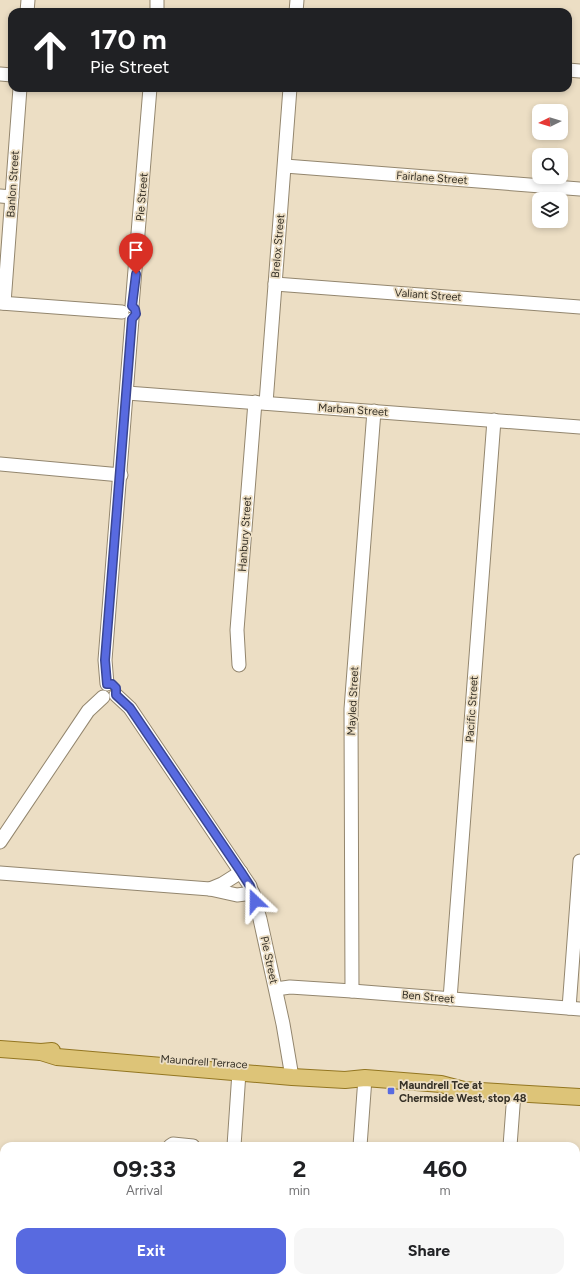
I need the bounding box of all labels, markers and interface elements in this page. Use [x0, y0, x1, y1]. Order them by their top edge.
text: 170 m [90, 22, 167, 56]
icon: ahead [24, 24, 76, 76]
text: Pie Street [90, 56, 169, 78]
north arrow [532, 104, 568, 140]
map controls [532, 104, 568, 228]
button: search [532, 148, 568, 184]
street label: Banlon Street [4, 150, 22, 218]
street label: Fairlane Street [396, 169, 468, 187]
street label: Pie Street [133, 172, 151, 222]
button: layers [532, 192, 568, 228]
street label: Brelox Street [269, 214, 287, 278]
pin [119, 233, 153, 274]
icon: arrive [125, 239, 147, 261]
street label: Valiant Street [394, 286, 462, 304]
street label: Marban Street [317, 401, 389, 419]
street label: Hanbury Street [236, 496, 254, 572]
street label: Mayled Street [345, 666, 361, 736]
street label: Pacific Street [463, 675, 481, 743]
position arrow [234, 880, 276, 922]
street label: Pie Street [258, 935, 280, 985]
street label: Ben Street [401, 988, 455, 1006]
street label: Maundrell Terrace [160, 1052, 248, 1072]
place label: Maundrell Tce at Chermside West, stop 48 [399, 1079, 527, 1105]
marker: Maundrell Tce at Chermside West, stop 48 [386, 1086, 396, 1096]
text: 09:33 [113, 1154, 176, 1183]
text: 2 [292, 1154, 306, 1183]
text: 460 [423, 1154, 467, 1183]
text: Arrival [126, 1183, 163, 1198]
text: min [289, 1183, 310, 1198]
text: m [439, 1183, 451, 1198]
button: Exit [16, 1228, 286, 1274]
button: Share [294, 1228, 564, 1274]

